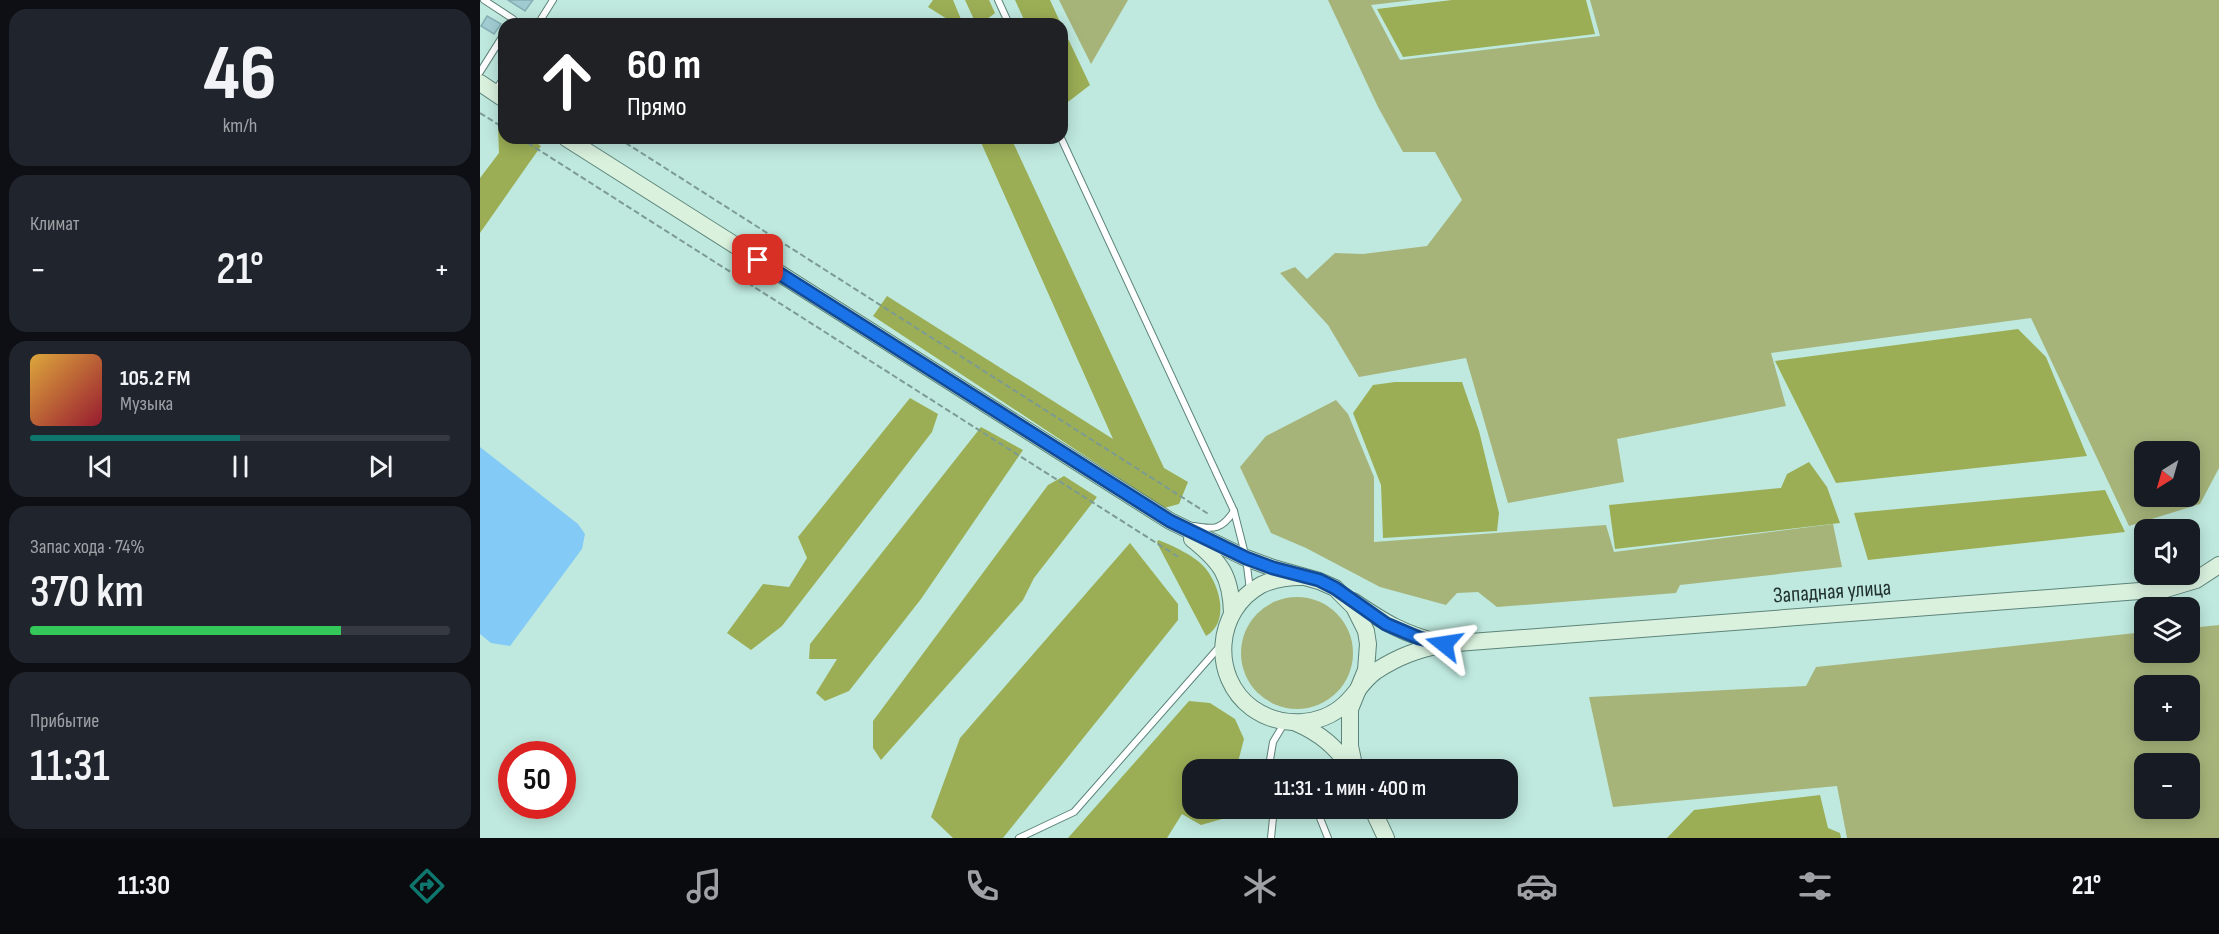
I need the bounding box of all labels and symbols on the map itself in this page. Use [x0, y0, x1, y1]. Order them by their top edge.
pin [732, 234, 783, 285]
north arrow [2134, 441, 2200, 507]
street label: Западная улица [1772, 574, 1892, 610]
position arrow [1412, 612, 1476, 676]
speed limit sign: 50 [498, 741, 576, 819]

